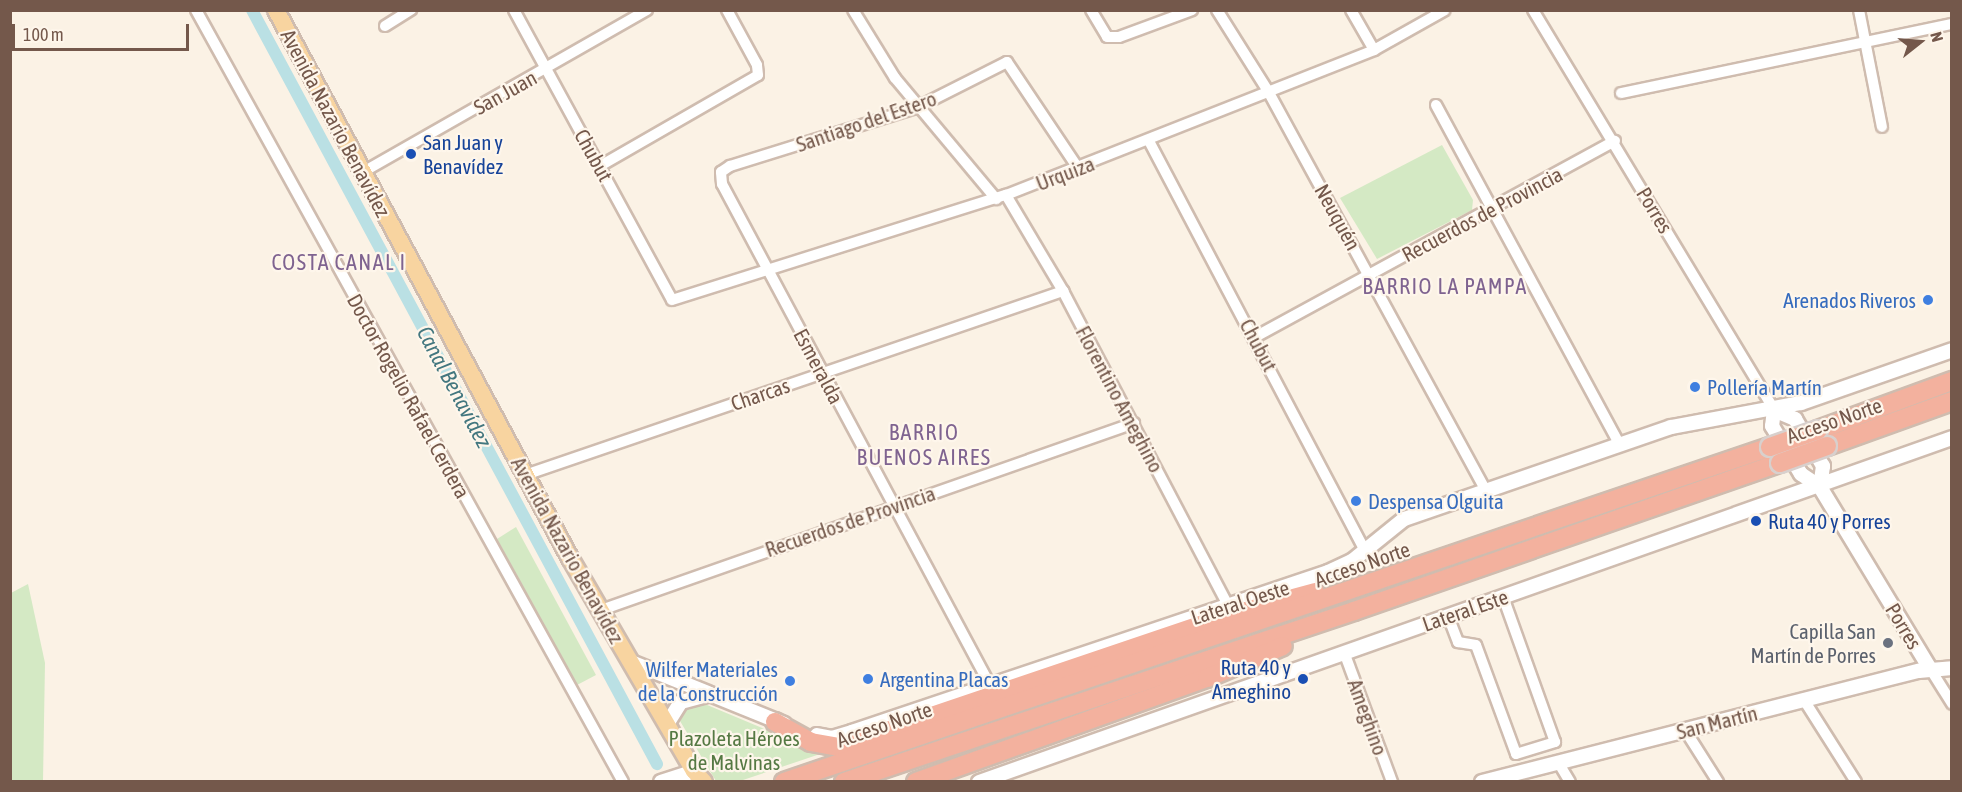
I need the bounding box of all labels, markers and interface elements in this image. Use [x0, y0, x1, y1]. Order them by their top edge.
scale bar [15, 12, 192, 50]
north arrow [1890, 12, 1950, 72]
text: 100 m [23, 24, 64, 45]
street label: Avenida Nazario Benavídez [276, 25, 396, 221]
text: N [1927, 30, 1947, 44]
street label: San Juan [469, 64, 541, 120]
street label: Santiago del Estero [793, 85, 939, 157]
street label: Chubut [569, 124, 619, 186]
place label: San Juan y Benavídez [423, 129, 503, 179]
marker: San Juan y Benavídez [404, 147, 418, 161]
street label: Urquiza [1032, 150, 1098, 196]
street label: Recuerdos de Provincia [1397, 161, 1567, 267]
street label: Neuquén [1310, 179, 1366, 255]
street label: Porres [1632, 182, 1678, 238]
district label: COSTA CANAL I [271, 250, 407, 276]
district label: BARRIO LA PAMPA [1362, 274, 1528, 300]
place label: Arenados Riveros [1783, 287, 1916, 313]
street label: Doctor Rogelio Rafael Cerdera [342, 289, 476, 503]
marker: Arenados Riveros [1921, 293, 1935, 307]
street label: Chubut [1235, 314, 1283, 376]
street label: Florentino Ameghino [1071, 321, 1169, 477]
water label: Canal Benavídez [411, 322, 497, 452]
street label: Esmeralda [789, 324, 849, 408]
street label: Charcas [727, 372, 793, 416]
place label: Pollería Martín [1707, 374, 1822, 400]
marker: Pollería Martín [1688, 380, 1702, 394]
street label: Acceso Norte [1783, 392, 1885, 448]
district label: BARRIO BUENOS AIRES [857, 419, 991, 470]
street label: Avenida Nazario Benavídez [506, 452, 630, 648]
street label: Recuerdos de Provincia [762, 480, 938, 562]
place label: Despensa Olguita [1368, 488, 1504, 514]
marker: Despensa Olguita [1349, 494, 1363, 508]
place label: Ruta 40 y Porres [1768, 508, 1891, 534]
marker: Ruta 40 y Porres [1749, 514, 1763, 528]
street label: Acceso Norte [1311, 536, 1413, 592]
street label: Lateral Oeste [1188, 574, 1292, 630]
street label: Lateral Este [1419, 584, 1511, 636]
street label: Porres [1881, 598, 1927, 654]
place label: Capilla San Martín de Porres [1751, 618, 1876, 668]
marker: Capilla San Martín de Porres [1881, 636, 1895, 650]
place label: Ruta 40 y Ameghino [1212, 654, 1291, 704]
place label: Wilfer Materiales de la Construcción [638, 656, 778, 706]
place label: Argentina Placas [880, 666, 1008, 692]
marker: Argentina Placas [861, 672, 875, 686]
marker: Ruta 40 y Ameghino [1296, 672, 1310, 686]
marker: Wilfer Materiales de la Construcción [783, 674, 797, 688]
street label: Ameghino [1343, 676, 1393, 758]
street label: Acceso Norte [833, 696, 935, 752]
street label: San Martín [1674, 700, 1760, 744]
park label: Plazoleta Héroes de Malvinas [668, 725, 800, 775]

